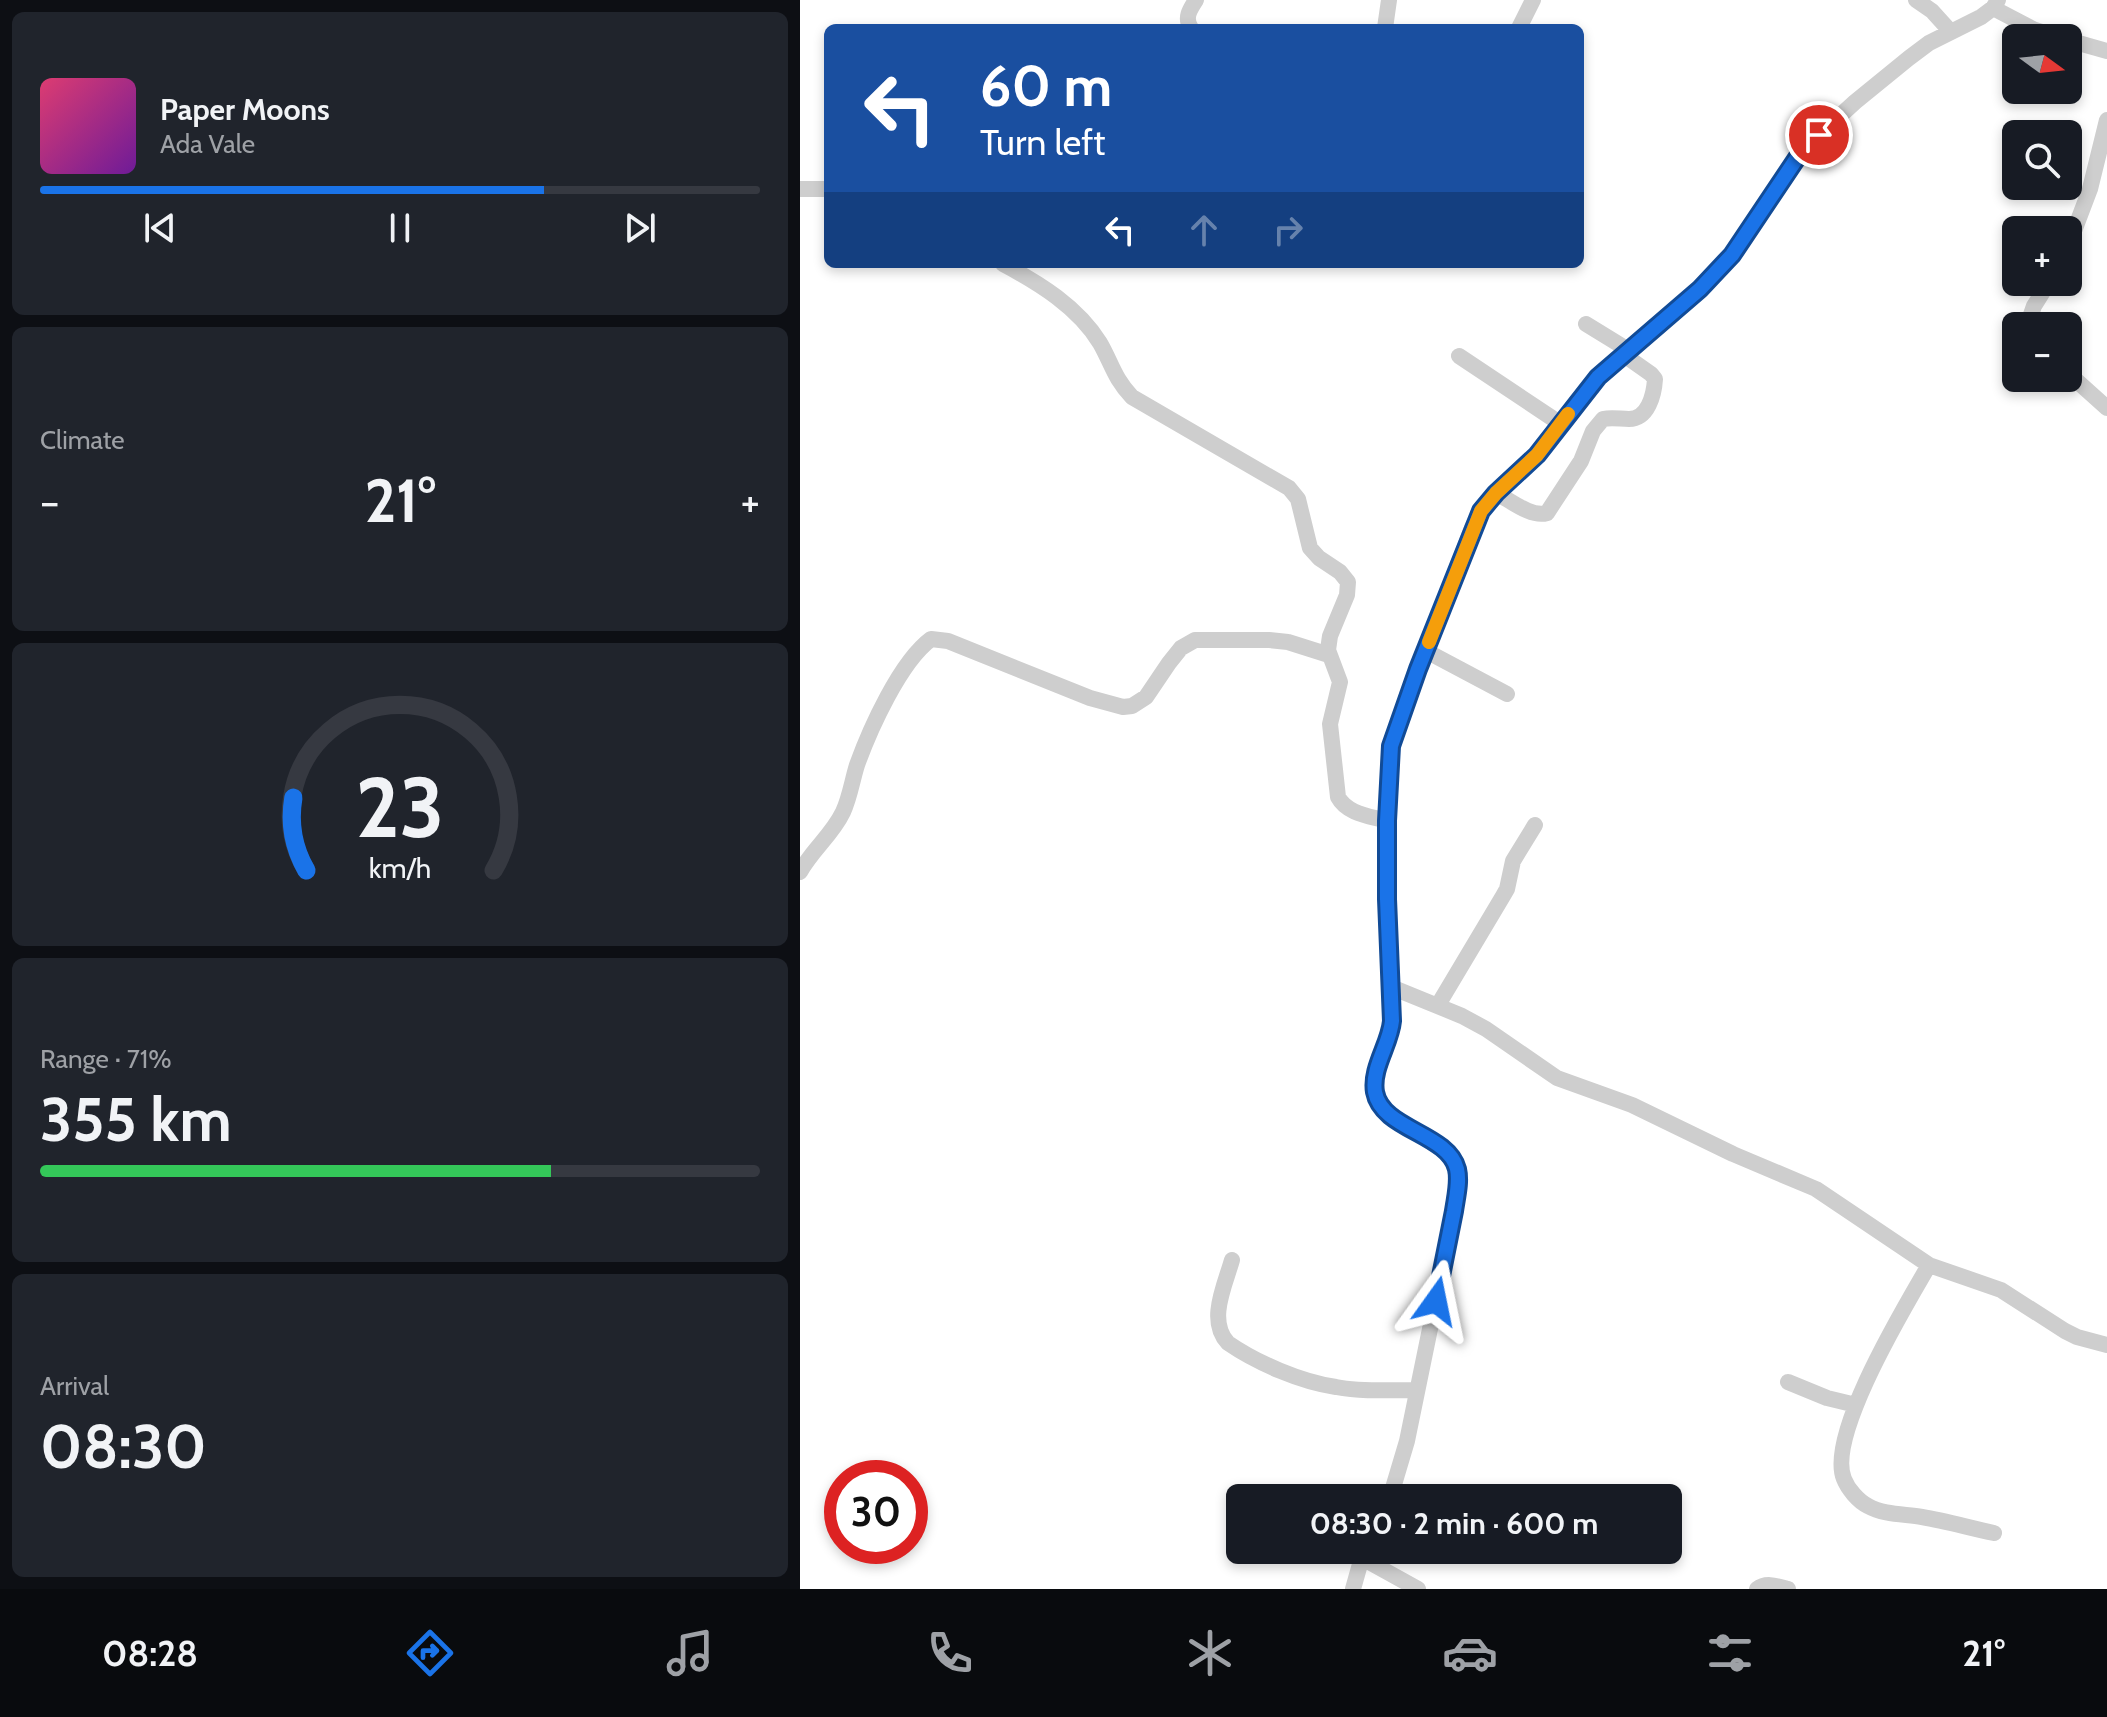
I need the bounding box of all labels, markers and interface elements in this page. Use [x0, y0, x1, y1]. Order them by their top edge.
north arrow [2002, 24, 2082, 104]
map controls [2002, 24, 2082, 392]
text: 60 m [980, 52, 1112, 120]
icon: left [848, 56, 952, 160]
text: Paper Moons [160, 91, 330, 128]
pin [1785, 101, 1853, 169]
icon: arrive [1797, 113, 1841, 157]
text: Turn left [980, 120, 1105, 164]
button: search [2002, 120, 2082, 200]
text: Ada Vale [160, 128, 255, 160]
icon: previous [138, 206, 182, 250]
icon: pause [378, 206, 422, 250]
icon: next [618, 206, 662, 250]
icon: left [1098, 208, 1142, 252]
icon: ahead [1182, 208, 1226, 252]
icon: right [1266, 208, 1310, 252]
button: + [2002, 216, 2082, 296]
button: − [2002, 312, 2082, 392]
text: Climate [40, 424, 125, 456]
text: 21° [364, 464, 436, 537]
text: − [40, 475, 59, 528]
text: + [741, 475, 760, 528]
text: 23 [356, 756, 444, 857]
text: km/h [369, 850, 431, 885]
text: Range · 71% [40, 1043, 172, 1075]
text: 355 km [40, 1083, 232, 1156]
position arrow [1394, 1259, 1478, 1343]
text: Arrival [40, 1370, 109, 1402]
text: 08:30 [40, 1410, 207, 1483]
speed limit sign: 30 [824, 1460, 928, 1564]
text: 08:30 · 2 min · 600 m [1310, 1505, 1598, 1542]
icon: directions [402, 1625, 458, 1681]
icon: music [662, 1625, 718, 1681]
icon: phone [922, 1625, 978, 1681]
icon: climate [1182, 1625, 1238, 1681]
icon: car [1442, 1625, 1498, 1681]
icon: filters [1702, 1625, 1758, 1681]
text: 08:28 [102, 1631, 198, 1675]
text: 21° [1962, 1631, 2005, 1675]

